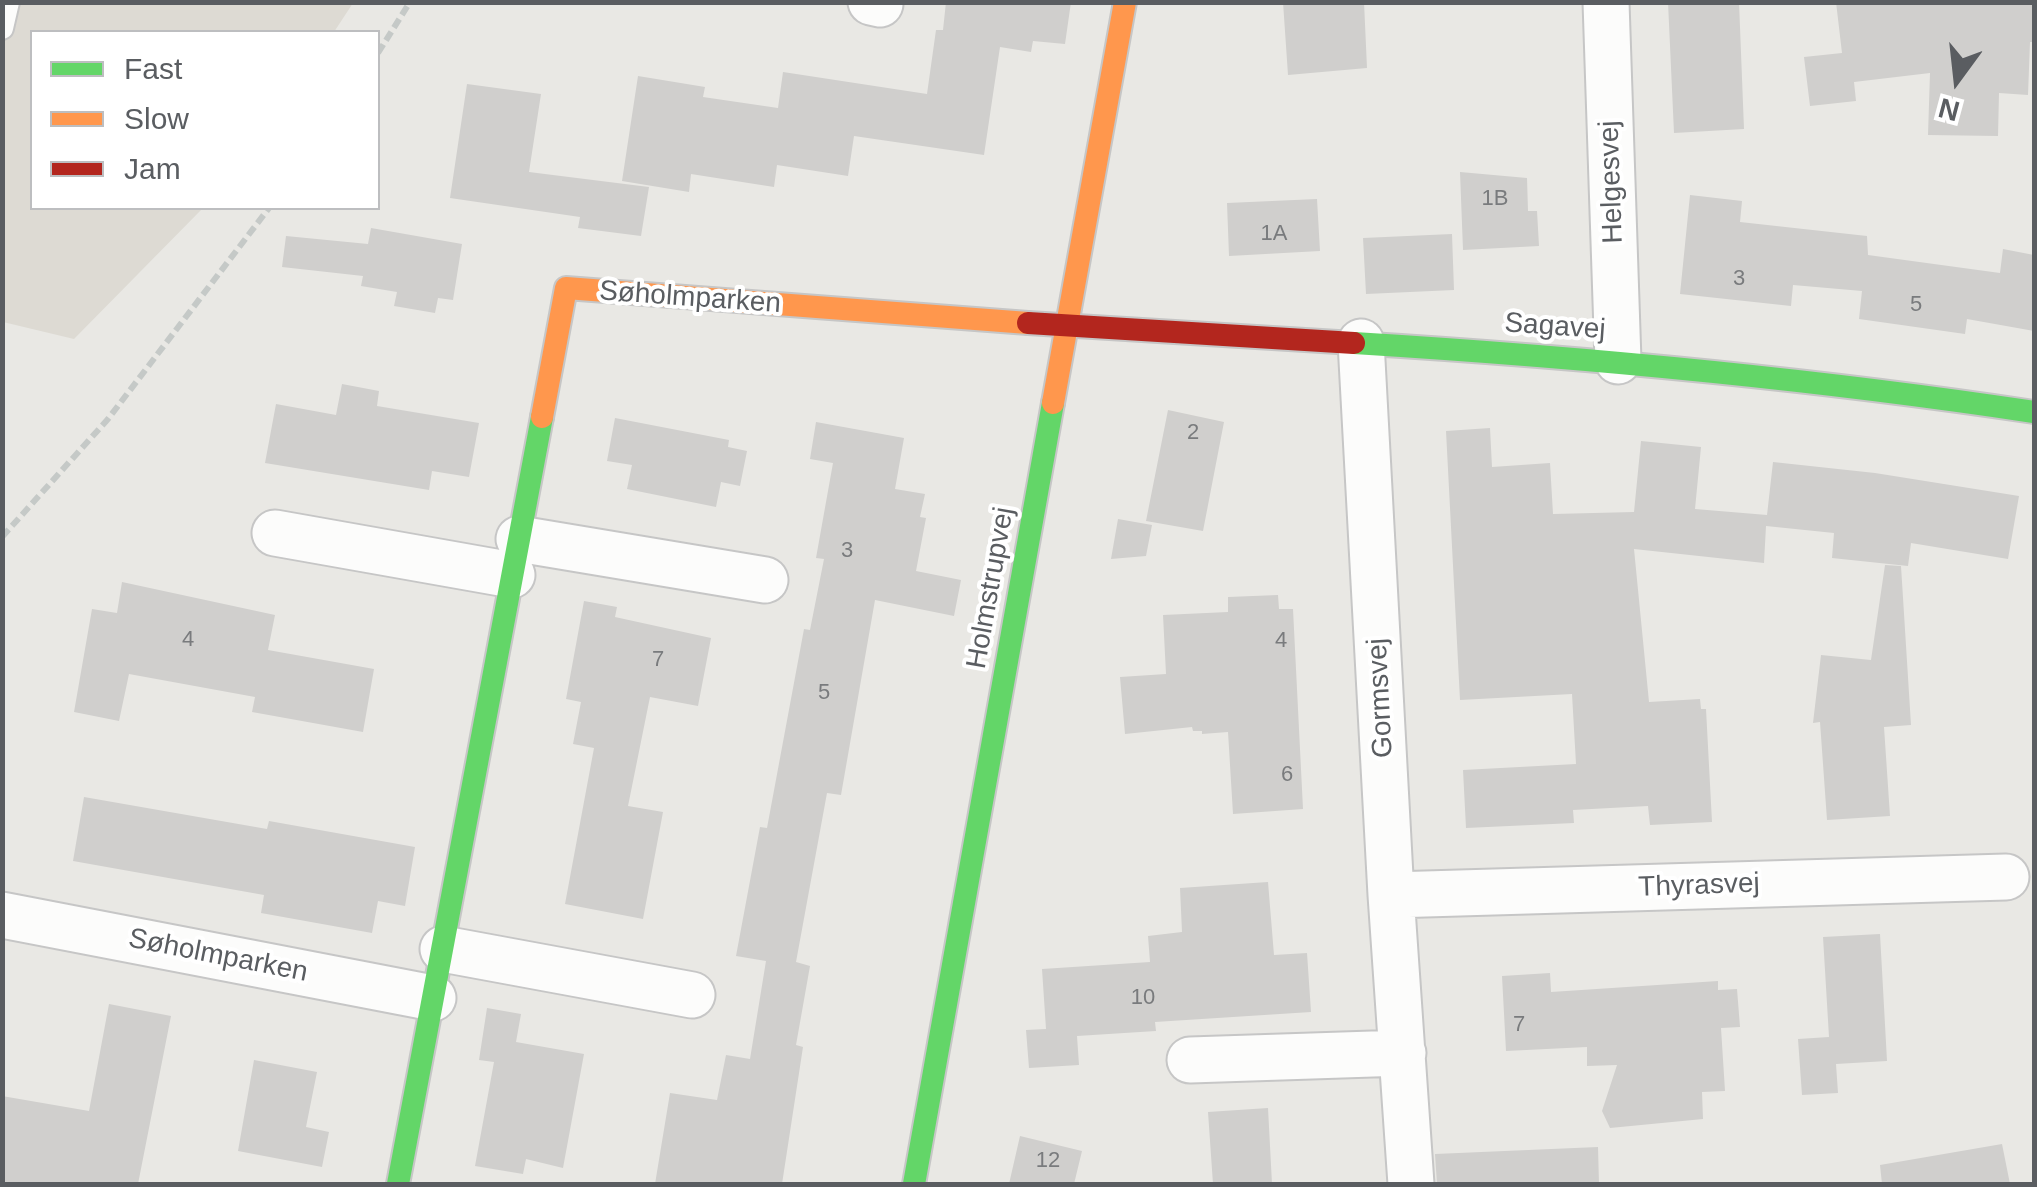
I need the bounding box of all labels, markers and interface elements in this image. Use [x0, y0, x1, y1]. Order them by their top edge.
legend [30, 30, 380, 210]
north arrow [1907, 30, 2007, 130]
text: Fast [124, 52, 182, 85]
text: N [1935, 92, 1963, 127]
text: Slow [124, 102, 189, 135]
street label: Helgesvej [1593, 120, 1631, 244]
text: Jam [124, 152, 181, 185]
house number: 1B [1482, 186, 1508, 212]
house number: 1A [1261, 221, 1287, 247]
house number: 3 [1733, 266, 1745, 292]
street label: Søholmparken [598, 275, 782, 321]
house number: 5 [1910, 292, 1922, 318]
street label: Sagavej [1503, 307, 1607, 347]
house number: 2 [1187, 420, 1199, 446]
street label: Holmstrupvej [960, 505, 1022, 671]
house number: 3 [841, 538, 853, 564]
house number: 4 [182, 627, 194, 653]
house number: 4 [1275, 628, 1287, 654]
street label: Gormsvej [1361, 637, 1401, 759]
house number: 7 [652, 647, 664, 673]
house number: 5 [818, 680, 830, 706]
house number: 6 [1281, 762, 1293, 788]
street label: Thyrasvej [1638, 867, 1760, 905]
street label: Søholmparken [125, 922, 311, 990]
house number: 10 [1131, 985, 1155, 1011]
house number: 7 [1513, 1012, 1525, 1038]
house number: 12 [1036, 1148, 1060, 1174]

